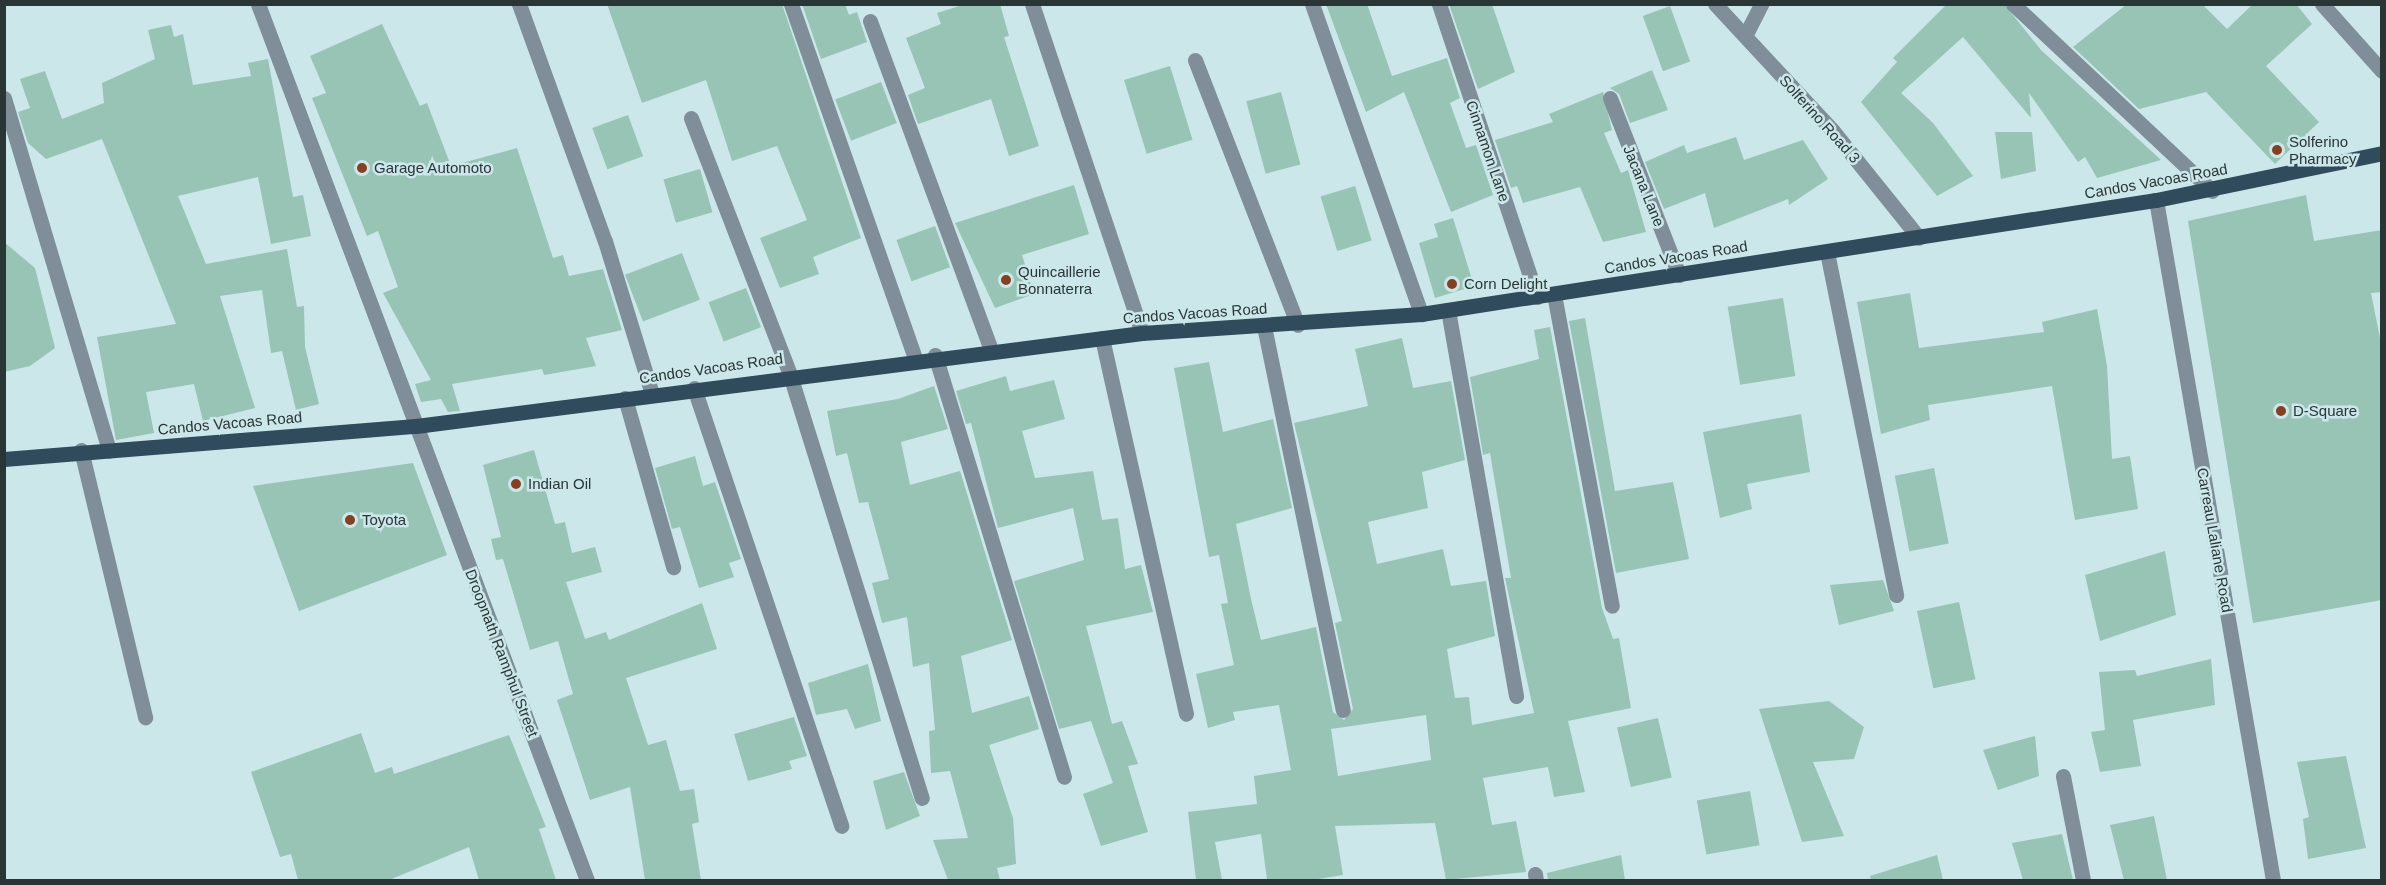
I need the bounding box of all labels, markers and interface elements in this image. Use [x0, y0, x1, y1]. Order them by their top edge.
street label: Solferino Road 3 [1776, 71, 1864, 167]
street label: Cinnamon Lane [1462, 98, 1514, 204]
place label: Solferino Pharmacy [2289, 132, 2357, 167]
street label: Jacana Lane [1620, 143, 1668, 229]
marker: Solferino Pharmacy [2270, 143, 2284, 157]
place label: Garage Automoto [374, 159, 492, 177]
street label: Candos Vacoas Road [2083, 160, 2229, 202]
marker: Garage Automoto [355, 161, 369, 175]
street label: Candos Vacoas Road [1603, 237, 1749, 277]
place label: Quincaillerie Bonnaterra [1018, 262, 1101, 297]
marker: Quincaillerie Bonnaterra [999, 273, 1013, 287]
place label: Corn Delight [1464, 275, 1547, 293]
marker: Corn Delight [1445, 277, 1459, 291]
street label: Candos Vacoas Road [1122, 299, 1268, 327]
street label: Candos Vacoas Road [638, 349, 784, 387]
place label: D-Square [2293, 402, 2357, 420]
marker: D-Square [2274, 404, 2288, 418]
street label: Candos Vacoas Road [157, 408, 303, 438]
street label: Carreau Laliane Road [2193, 466, 2237, 614]
place label: Indian Oil [528, 475, 591, 493]
marker: Indian Oil [509, 477, 523, 491]
place label: Toyota [362, 511, 406, 529]
marker: Toyota [343, 513, 357, 527]
street label: Droopnath Ramphul Street [462, 566, 542, 740]

